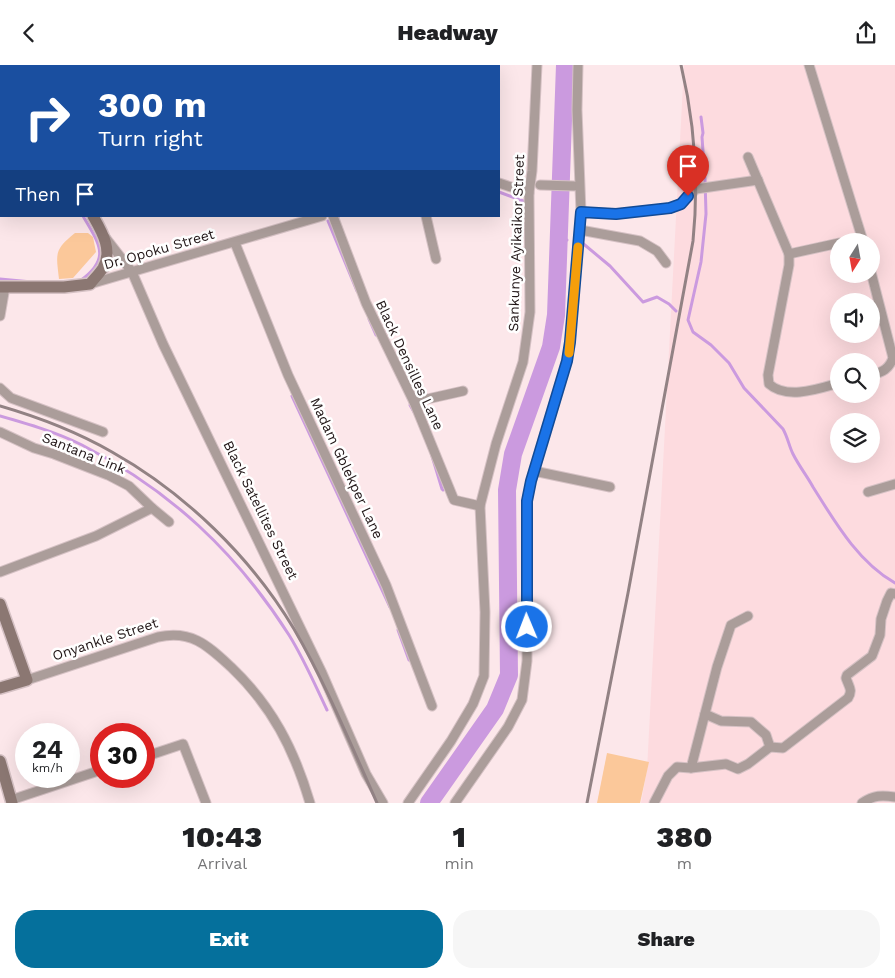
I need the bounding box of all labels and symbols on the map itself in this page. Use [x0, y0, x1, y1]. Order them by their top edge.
pin [667, 145, 709, 196]
street label: Sankunye Ayikaikor Street [505, 154, 527, 332]
street label: Dr. Opoku Street [102, 226, 216, 272]
north arrow [830, 233, 880, 283]
street label: Black Densilles Lane [373, 298, 447, 432]
street label: Madam Gblekper Lane [307, 395, 387, 541]
street label: Santana Link [40, 429, 128, 477]
street label: Black Satellites Street [220, 438, 302, 582]
position arrow [500, 600, 552, 652]
street label: Onyankle Street [50, 614, 160, 664]
speed limit sign: 30 [90, 723, 155, 788]

